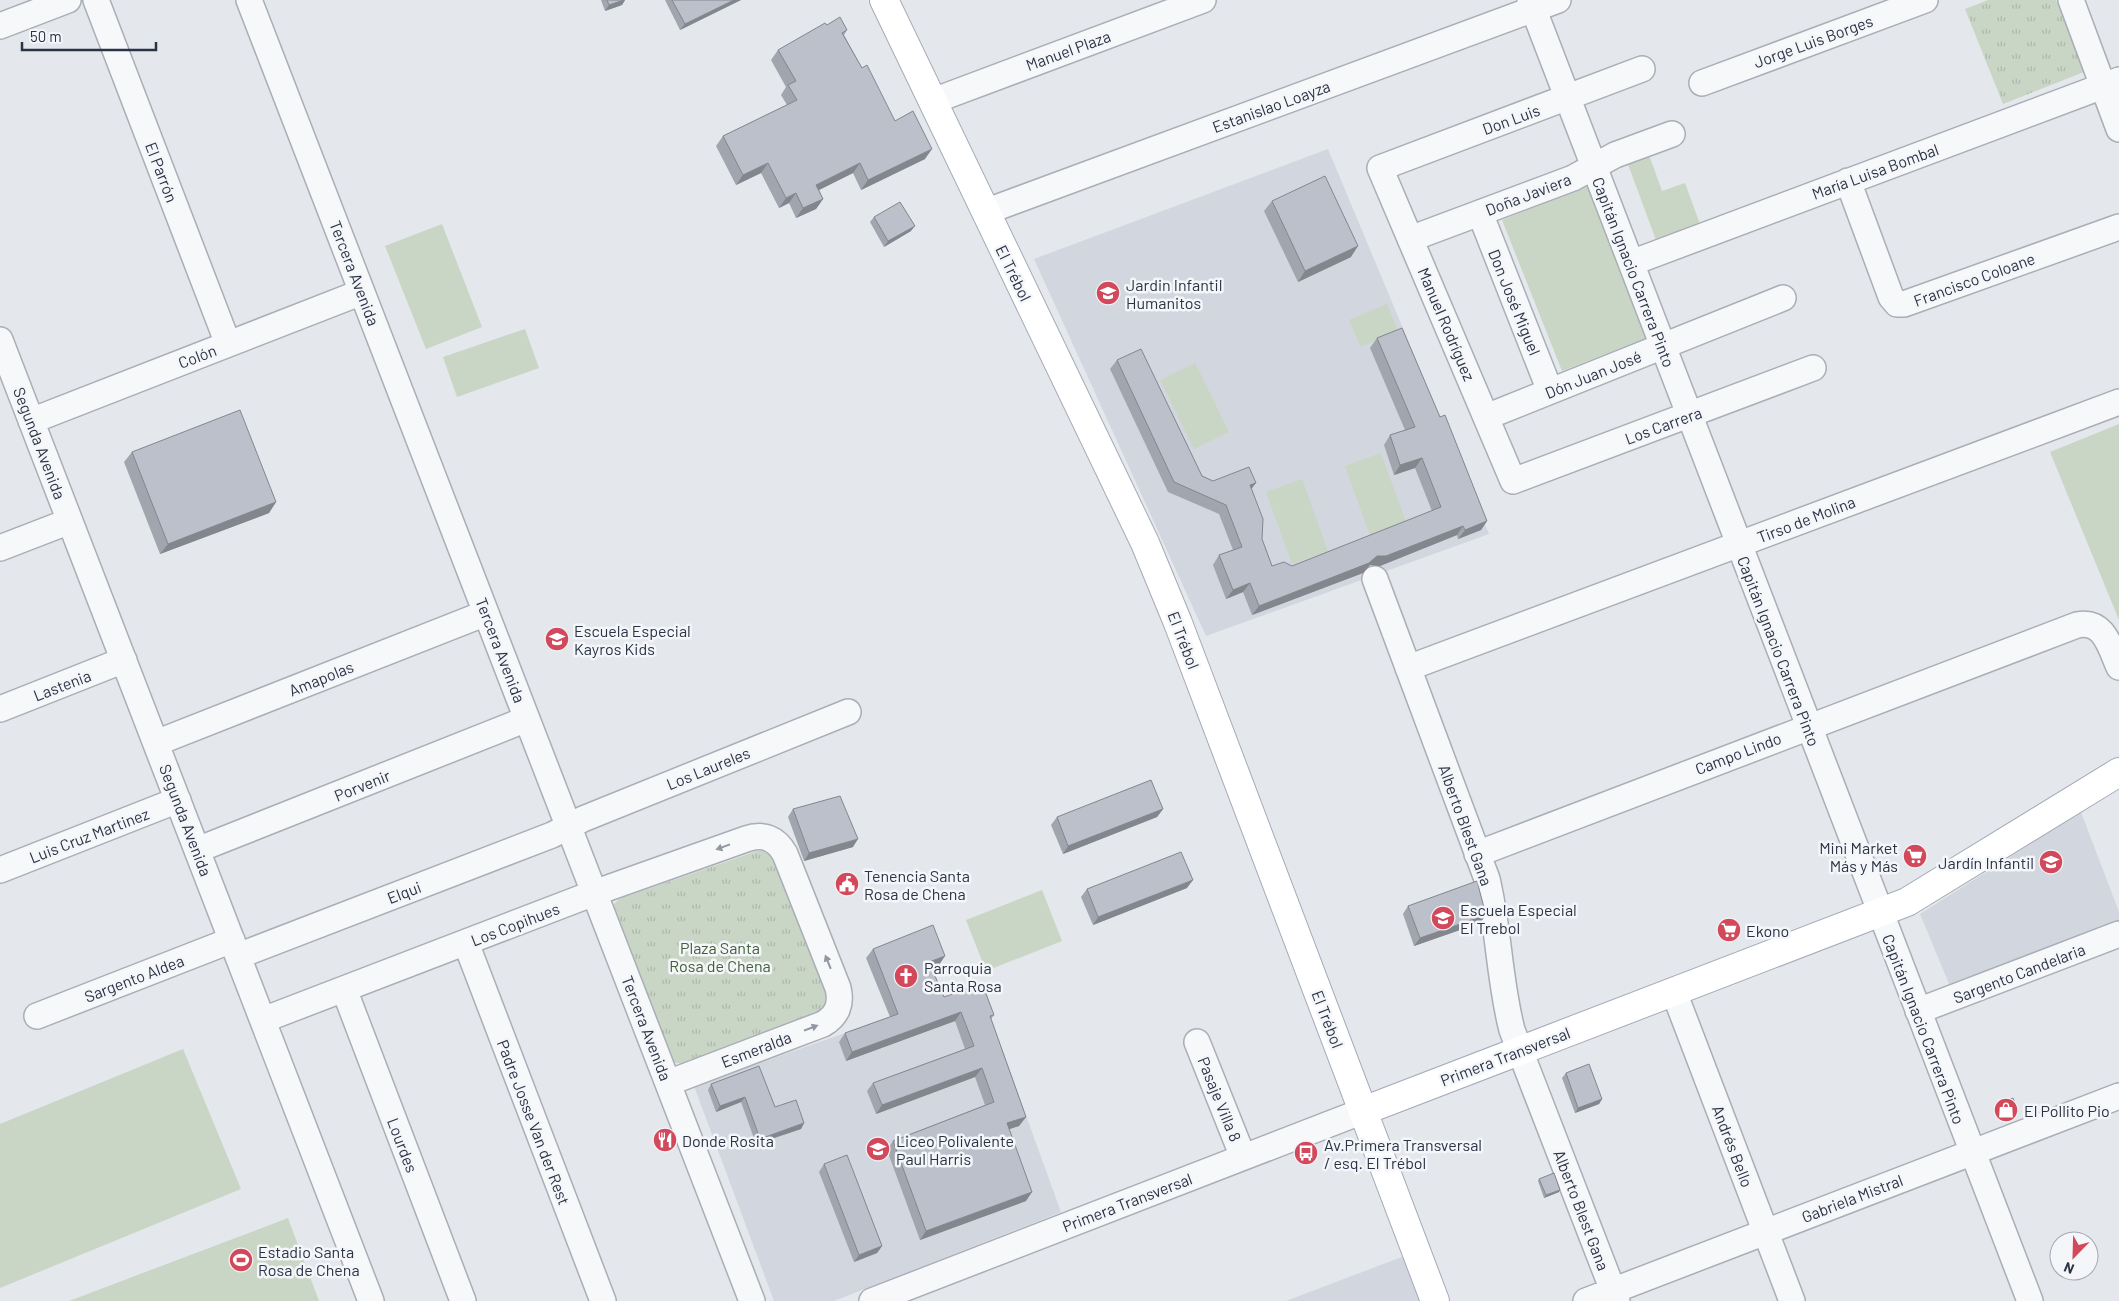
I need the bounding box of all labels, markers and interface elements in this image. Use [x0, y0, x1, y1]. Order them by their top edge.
street label: Jorge Luis Borges [1751, 11, 1875, 71]
scale bar [22, 20, 156, 52]
street label: Manuel Plaza [1023, 26, 1113, 74]
text: 50 m [30, 27, 62, 45]
street label: Estanislao Loayza [1209, 76, 1333, 136]
street label: Don Luis [1480, 100, 1542, 138]
street label: El Parrón [142, 139, 182, 205]
street label: María Luisa Bombal [1809, 139, 1941, 203]
street label: Doña Javiera [1483, 169, 1573, 219]
street label: Capitán Ignacio Carrera Pinto [1589, 174, 1679, 370]
street label: Tercera Avenida [326, 218, 384, 328]
street label: El Trébol [992, 242, 1036, 304]
street label: Don José Miguel [1485, 246, 1545, 358]
street label: Francisco Coloane [1911, 248, 2037, 310]
street label: Manuel Rodríguez [1415, 264, 1479, 384]
place label: Jardin Infantil Humanitos [1126, 275, 1222, 312]
school or university icon: Jardin Infantil Humanitos [1095, 280, 1121, 306]
street label: Colón [175, 340, 219, 372]
street label: Dón Juan José [1542, 346, 1644, 402]
street label: Segunda Avenida [10, 384, 70, 502]
street label: Los Carrera [1622, 402, 1704, 448]
street label: Tirso de Molina [1754, 492, 1858, 546]
street label: Capitán Ignacio Carrera Pinto [1734, 553, 1824, 749]
street label: Tercera Avenida [472, 595, 530, 705]
street label: El Trébol [1164, 609, 1204, 671]
place label: Escuela Especial Kayros Kids [574, 621, 691, 658]
school or university icon: Escuela Especial Kayros Kids [544, 626, 570, 652]
street label: Amapolas [286, 656, 356, 700]
street label: Lastenia [31, 665, 93, 705]
street label: Campo Lindo [1692, 728, 1784, 778]
street label: Los Laureles [663, 743, 753, 793]
street label: Segunda Avenida [156, 761, 216, 879]
street label: Alberto Blest Gana [1435, 762, 1497, 888]
street label: Porvenir [331, 765, 393, 805]
street label: Luis Cruz Martinez [26, 803, 152, 867]
place label: Mini Market Más y Más [1819, 838, 1898, 875]
supermarket icon: Mini Market Más y Más [1902, 843, 1928, 869]
one-way arrow [715, 844, 730, 851]
school or university icon: Jardín Infantil [2038, 849, 2064, 875]
place label: Jardín Infantil [1938, 853, 2034, 872]
place label: Tenencia Santa Rosa de Chena [864, 866, 970, 903]
public building icon: Tenencia Santa Rosa de Chena [834, 871, 860, 897]
street label: Elqui [384, 877, 424, 907]
street label: Los Copihues [468, 898, 562, 950]
place label: Escuela Especial El Trebol [1460, 900, 1577, 937]
school or university icon: Escuela Especial El Trebol [1430, 905, 1456, 931]
supermarket icon: Ekono [1716, 917, 1742, 943]
place label: Ekono [1746, 921, 1789, 940]
street label: Capitán Ignacio Carrera Pinto [1879, 931, 1969, 1127]
park label: Plaza Santa Rosa de Chena [669, 938, 771, 975]
street label: Sargento Candelaria [1950, 939, 2088, 1007]
street label: Sargento Aldea [82, 950, 186, 1006]
one-way arrow [824, 954, 832, 969]
place label: Parroquia Santa Rosa [924, 958, 1002, 995]
church icon: Parroquia Santa Rosa [893, 963, 919, 989]
street label: Tercera Avenida [618, 973, 676, 1083]
street label: El Trébol [1308, 988, 1348, 1050]
street label: Primera Transversal [1437, 1023, 1573, 1089]
one-way arrow [804, 1024, 819, 1031]
street label: Esmeralda [718, 1027, 794, 1071]
street label: Padre Josse Van der Rest [494, 1037, 574, 1207]
street label: Pasaje Villa 8 [1194, 1054, 1246, 1144]
shop icon: El Pollito Pio [1993, 1097, 2019, 1123]
place label: El Pollito Pio [2024, 1101, 2110, 1120]
street label: Andrés Bello [1709, 1102, 1757, 1190]
street label: Lourdes [384, 1115, 422, 1175]
restaurant icon: Donde Rosita [652, 1127, 678, 1153]
place label: Donde Rosita [682, 1131, 774, 1150]
place label: Liceo Polivalente Paul Harris [896, 1131, 1014, 1168]
place label: Av.Primera Transversal / esq. El Trébol [1324, 1135, 1482, 1172]
school or university icon: Liceo Polivalente Paul Harris [865, 1136, 891, 1162]
bus stop icon: Av.Primera Transversal / esq. El Trébol [1293, 1140, 1319, 1166]
street label: Alberto Blest Gana [1550, 1147, 1614, 1273]
street label: Primera Transversal [1059, 1169, 1195, 1235]
street label: Gabriela Mistral [1799, 1170, 1905, 1226]
north arrow [2049, 1231, 2099, 1281]
place label: Estadio Santa Rosa de Chena [258, 1242, 360, 1279]
sports icon: Estadio Santa Rosa de Chena [228, 1247, 254, 1273]
text: N [2061, 1259, 2076, 1278]

